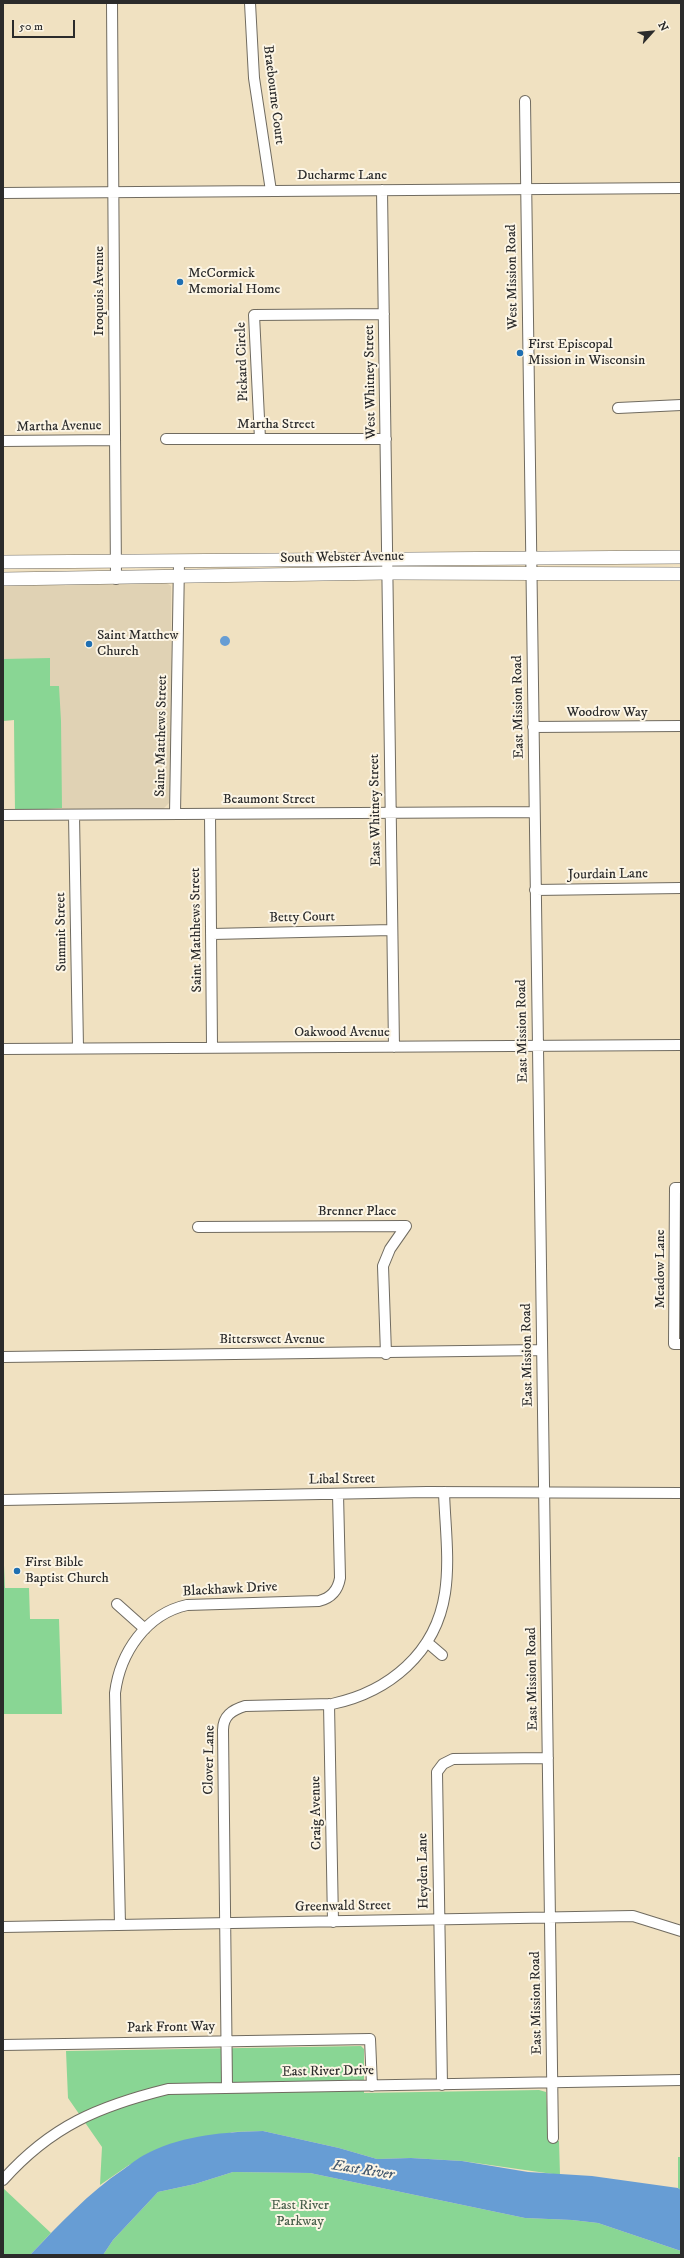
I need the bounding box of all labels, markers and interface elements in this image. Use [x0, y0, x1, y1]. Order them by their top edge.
scale bar [14, 12, 77, 38]
north arrow [632, 12, 672, 52]
text: 50 m [19, 19, 43, 34]
text: N [654, 19, 671, 34]
street label: Braebourne Court [259, 44, 287, 146]
street label: Ducharme Lane [297, 168, 387, 184]
street label: West Mission Road [504, 224, 522, 330]
street label: Iroquois Avenue [92, 246, 108, 336]
place label: McCormick Memorial Home [188, 266, 280, 298]
marker: McCormick Memorial Home [175, 277, 185, 287]
street label: Pickard Circle [233, 322, 253, 402]
street label: West Whitney Street [362, 325, 380, 439]
place label: First Episcopal Mission in Wisconsin [528, 337, 645, 370]
marker: First Episcopal Mission in Wisconsin [515, 348, 525, 358]
street label: Martha Street [237, 417, 315, 433]
street label: Martha Avenue [16, 418, 102, 436]
street label: South Webster Avenue [280, 549, 404, 567]
place label: Saint Matthew Church [97, 628, 178, 660]
marker: Saint Matthew Church [84, 639, 94, 649]
street label: East Mission Road [510, 655, 528, 759]
street label: Saint Matthews Street [153, 675, 171, 797]
street label: Woodrow Way [566, 705, 648, 721]
street label: East Whitney Street [367, 754, 385, 866]
street label: Beaumont Street [223, 792, 315, 808]
street label: Jourdain Lane [568, 866, 648, 884]
street label: Saint Mathhews Street [188, 867, 206, 993]
street label: Summit Street [53, 892, 71, 972]
street label: Betty Court [269, 909, 335, 927]
street label: East Mission Road [514, 979, 532, 1083]
street label: Oakwood Avenue [294, 1025, 390, 1041]
street label: Brenner Place [318, 1204, 396, 1220]
street label: Meadow Lane [653, 1229, 669, 1309]
street label: East Mission Road [519, 1303, 537, 1407]
street label: Bittersweet Avenue [219, 1332, 325, 1348]
street label: Libal Street [309, 1471, 375, 1489]
place label: First Bible Baptist Church [25, 1555, 109, 1588]
marker: First Bible Baptist Church [12, 1566, 22, 1576]
street label: Blackhawk Drive [182, 1579, 278, 1601]
street label: East Mission Road [524, 1627, 542, 1731]
street label: Clover Lane [201, 1725, 219, 1795]
street label: Craig Avenue [308, 1776, 326, 1850]
street label: Heyden Lane [415, 1833, 433, 1909]
street label: Greenwald Street [295, 1898, 391, 1916]
street label: East Mission Road [528, 1951, 546, 2055]
street label: Park Front Way [127, 2019, 215, 2037]
street label: East River Drive [282, 2063, 374, 2081]
water label: East River [331, 2157, 395, 2185]
park label: East River Parkway [271, 2198, 329, 2230]

